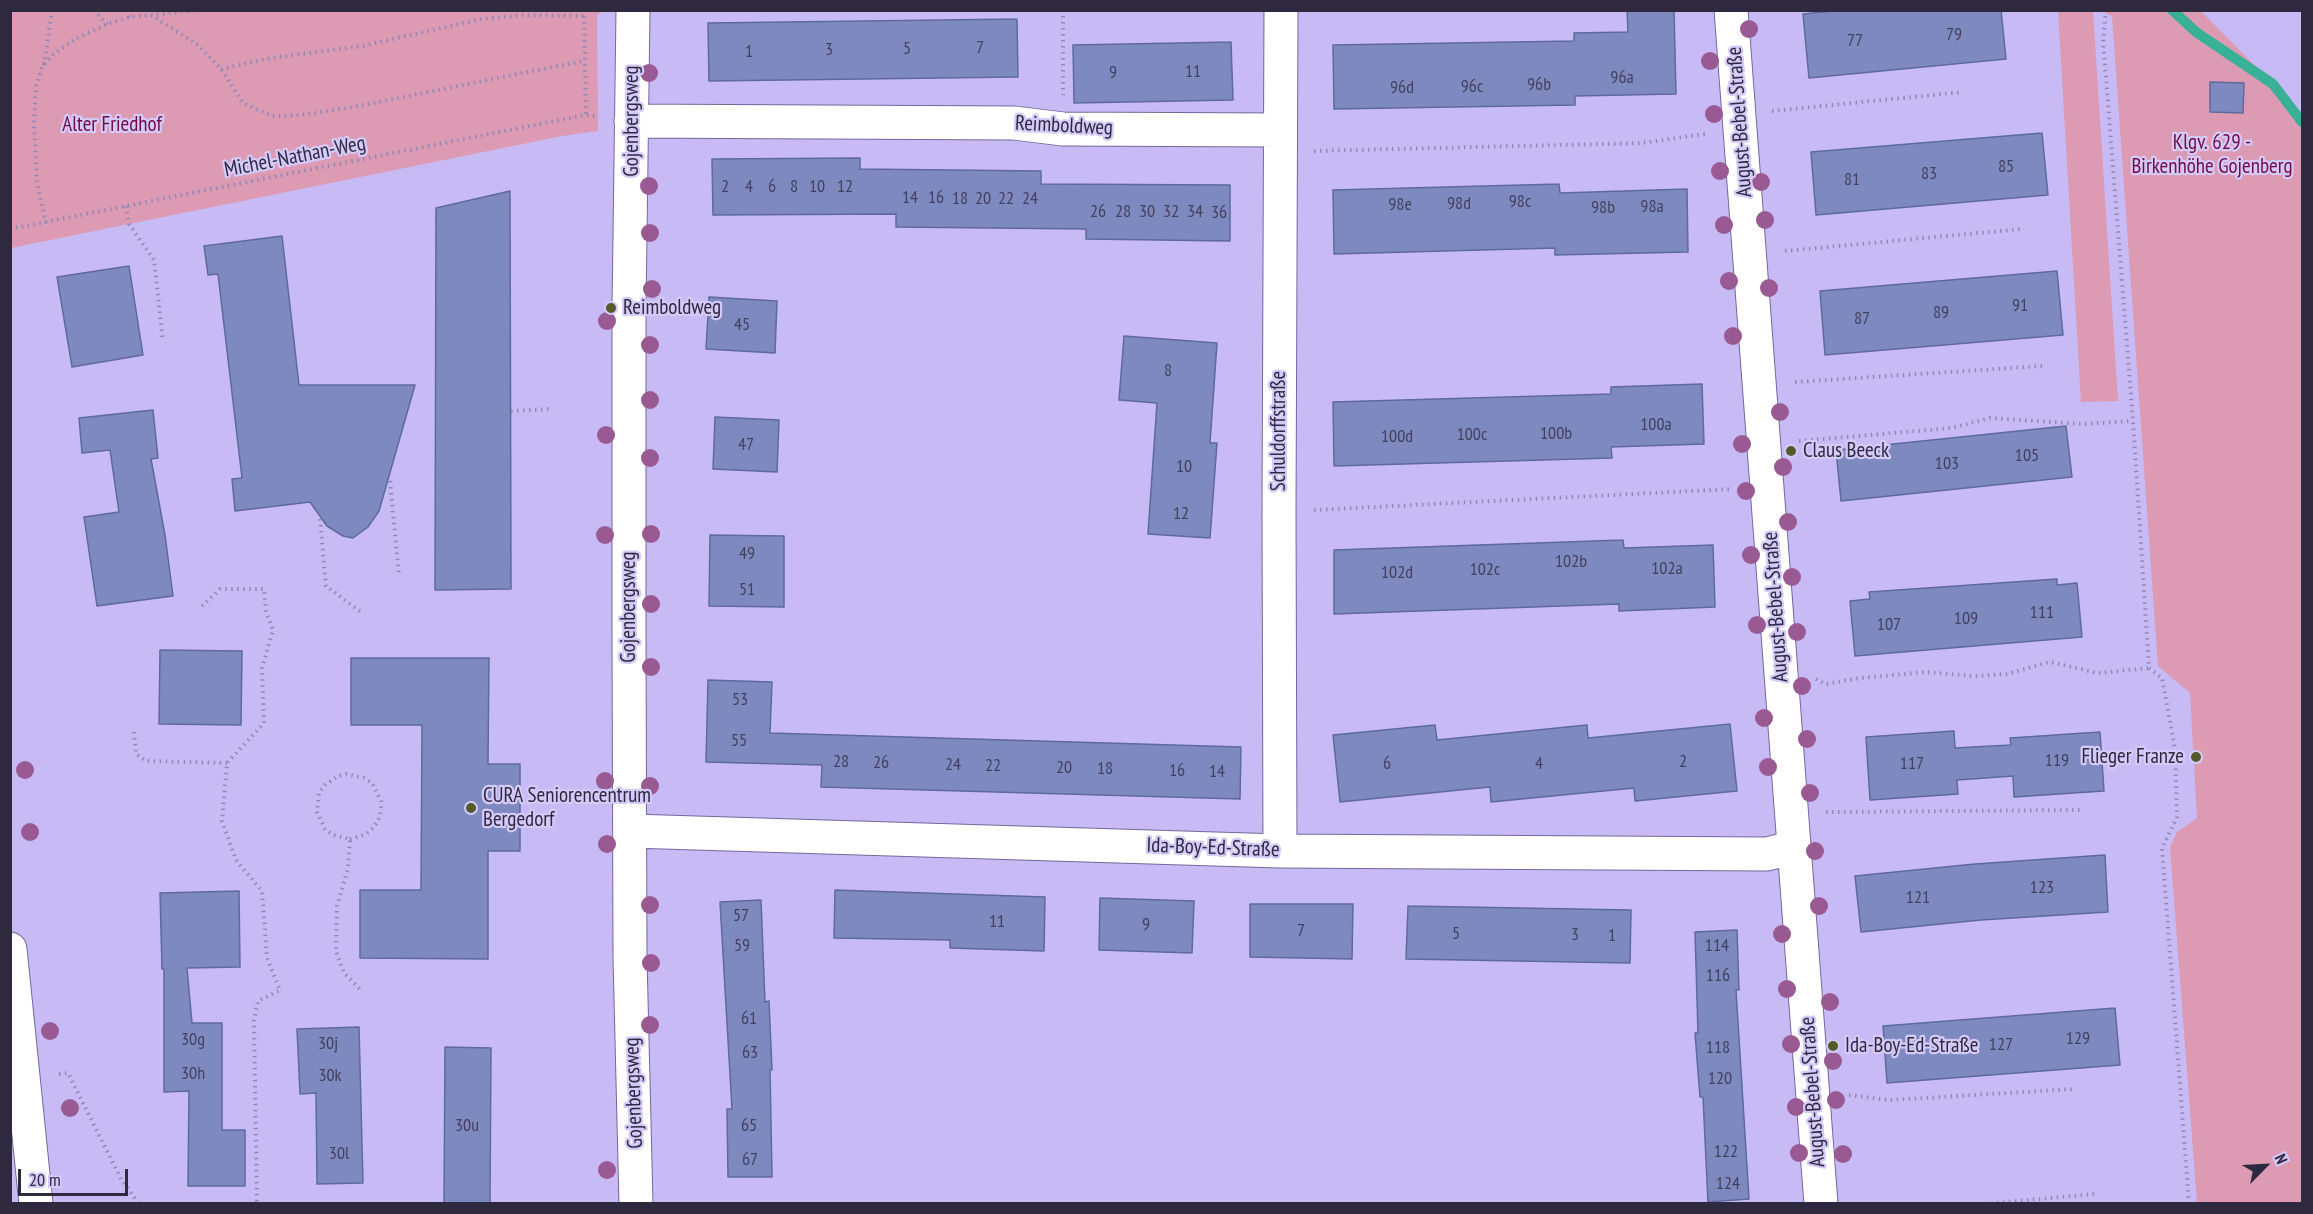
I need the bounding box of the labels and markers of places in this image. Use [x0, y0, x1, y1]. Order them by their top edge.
place label: Reimboldweg [623, 295, 721, 321]
marker: Reimboldweg [604, 301, 618, 315]
place label: Claus Beeck [1803, 438, 1889, 464]
marker: Claus Beeck [1784, 444, 1798, 458]
place label: Flieger Franze [2081, 744, 2184, 770]
marker: Flieger Franze [2189, 750, 2203, 764]
place label: CURA Seniorencentrum Bergedorf [483, 783, 651, 833]
marker: CURA Seniorencentrum Bergedorf [464, 801, 478, 815]
place label: Ida-Boy-Ed-Straße [1845, 1033, 1978, 1059]
marker: Ida-Boy-Ed-Straße [1826, 1039, 1840, 1053]

